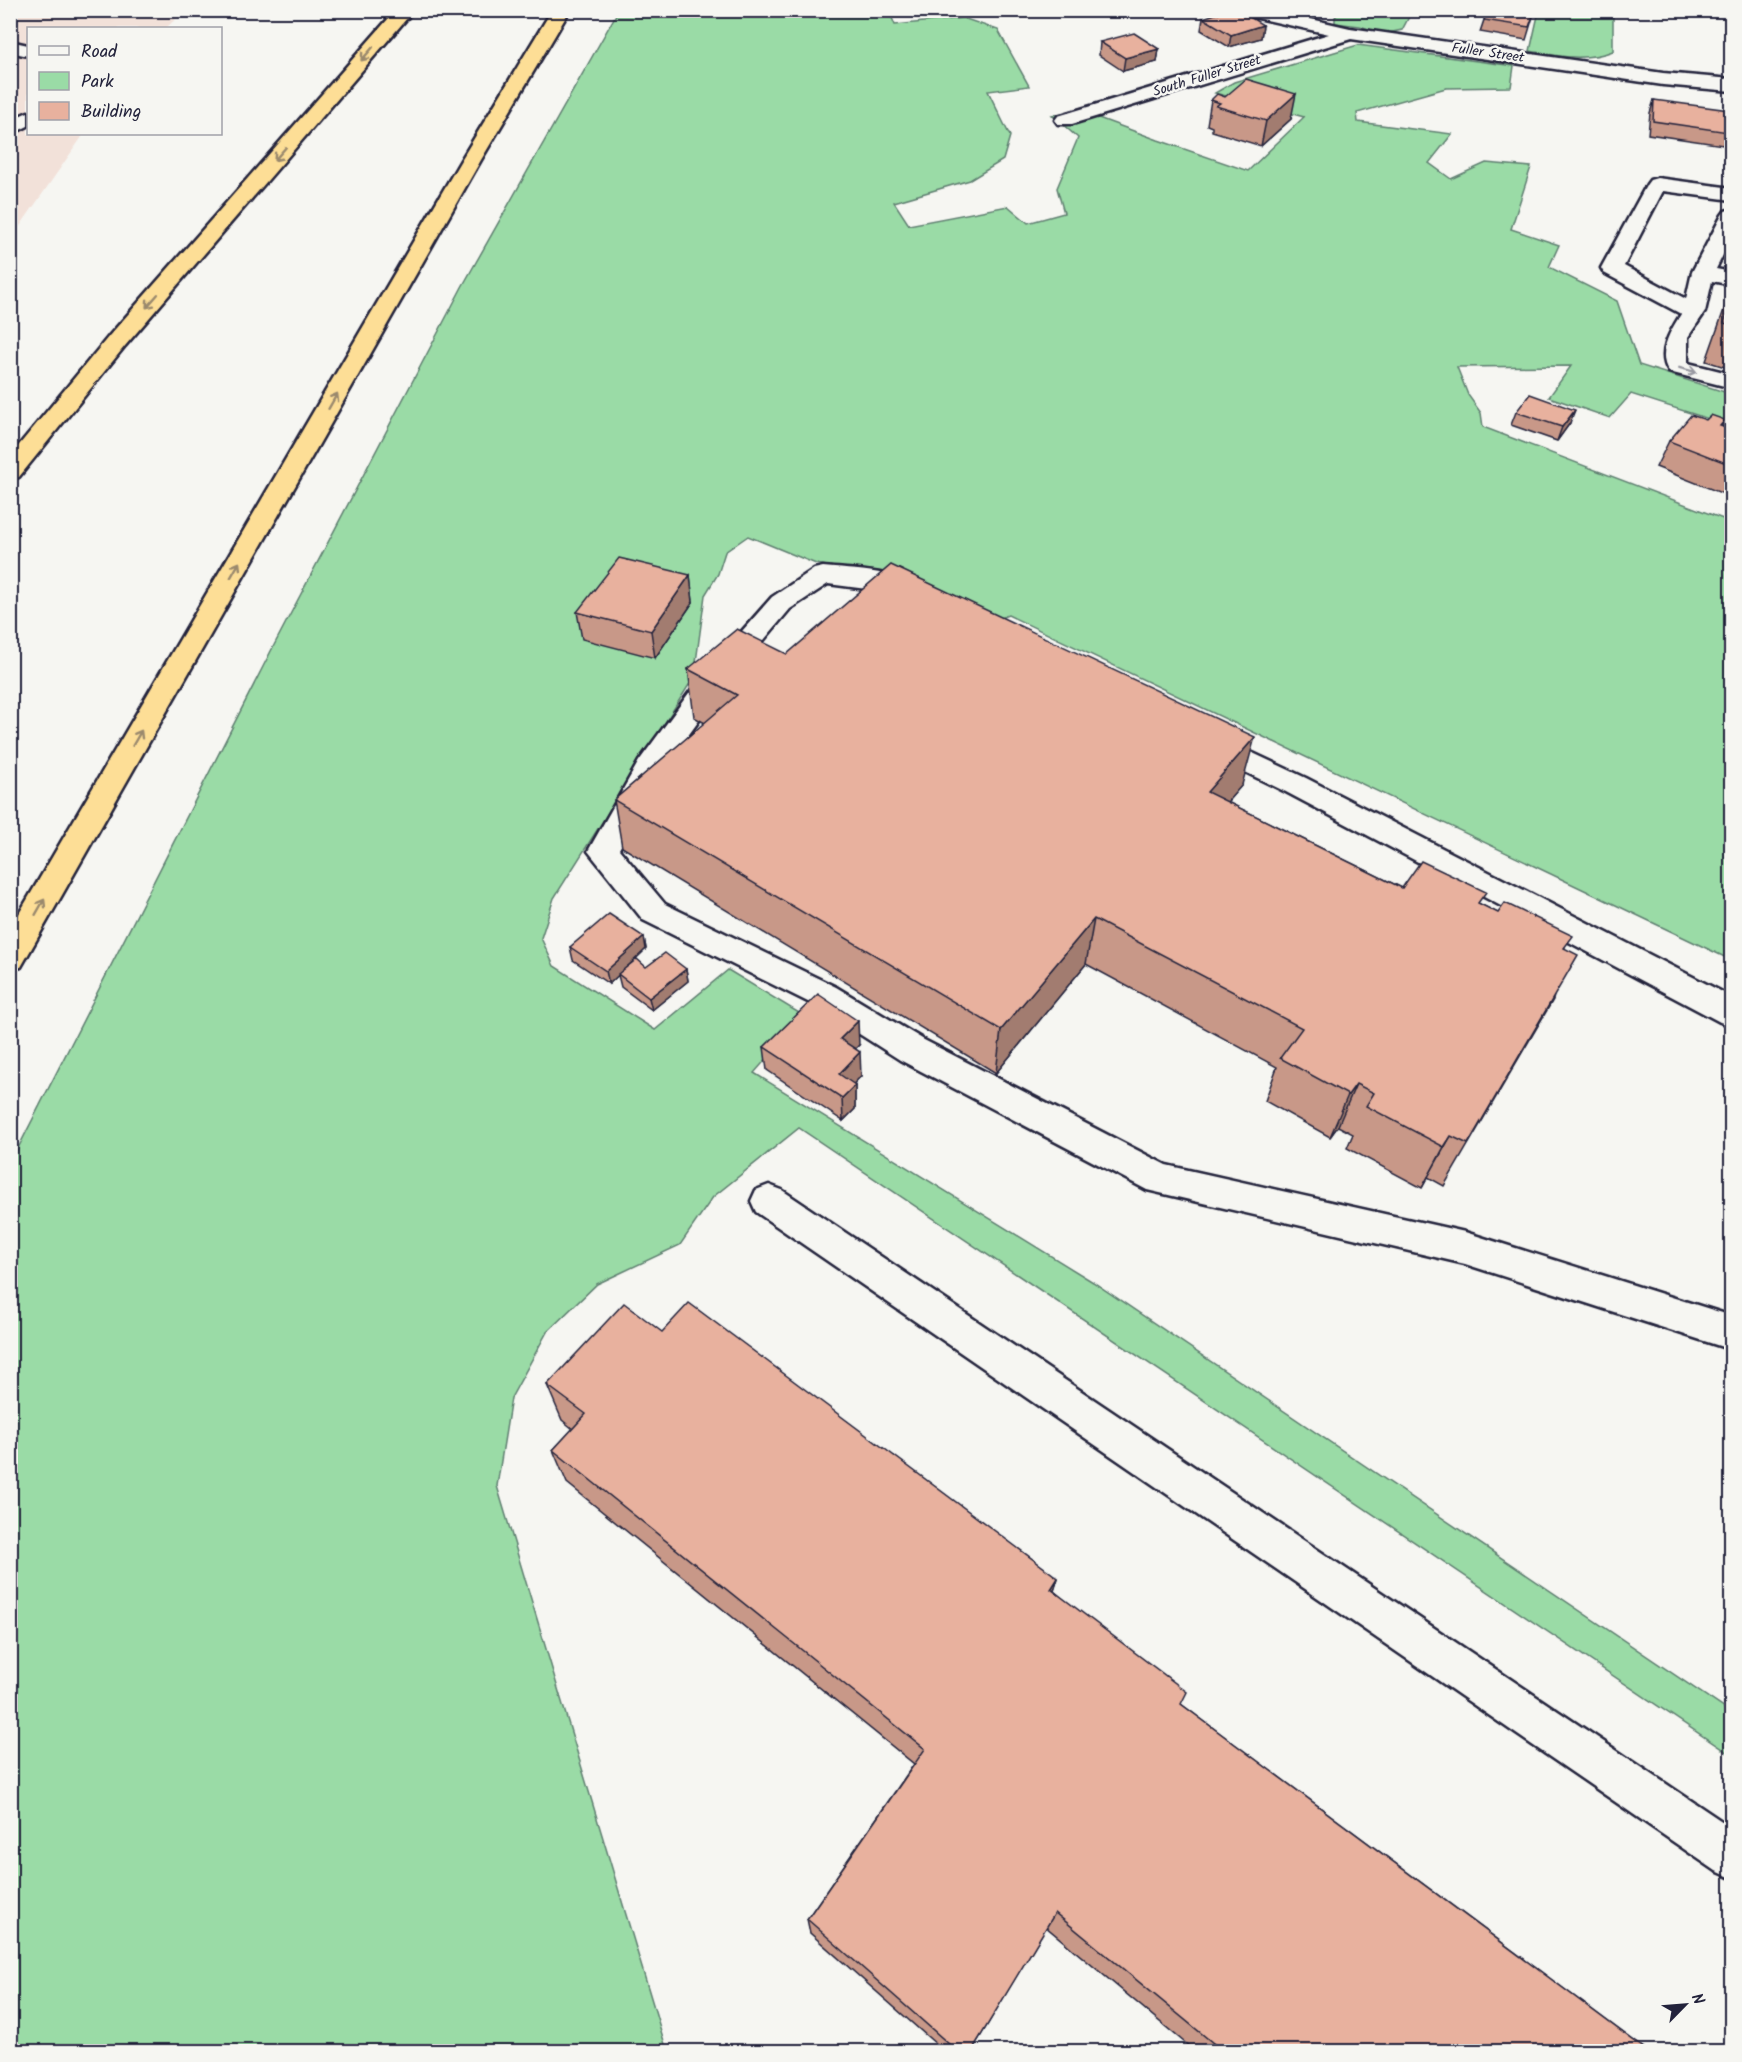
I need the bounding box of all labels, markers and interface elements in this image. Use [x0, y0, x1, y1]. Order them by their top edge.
legend [27, 27, 222, 135]
street label: Fuller Street [1450, 37, 1526, 69]
text: Road [81, 38, 118, 67]
one-way arrow [360, 46, 374, 61]
street label: South Fuller Street [1150, 49, 1264, 103]
text: Park [81, 68, 114, 97]
text: Building [81, 98, 141, 127]
one-way arrow [273, 146, 286, 162]
one-way arrow [145, 293, 159, 308]
one-way arrow [1678, 365, 1697, 376]
one-way arrow [327, 393, 339, 410]
one-way arrow [229, 562, 241, 579]
one-way arrow [131, 730, 143, 747]
one-way arrow [34, 899, 46, 916]
north arrow [1655, 1975, 1715, 2035]
text: N [1684, 1989, 1711, 2009]

